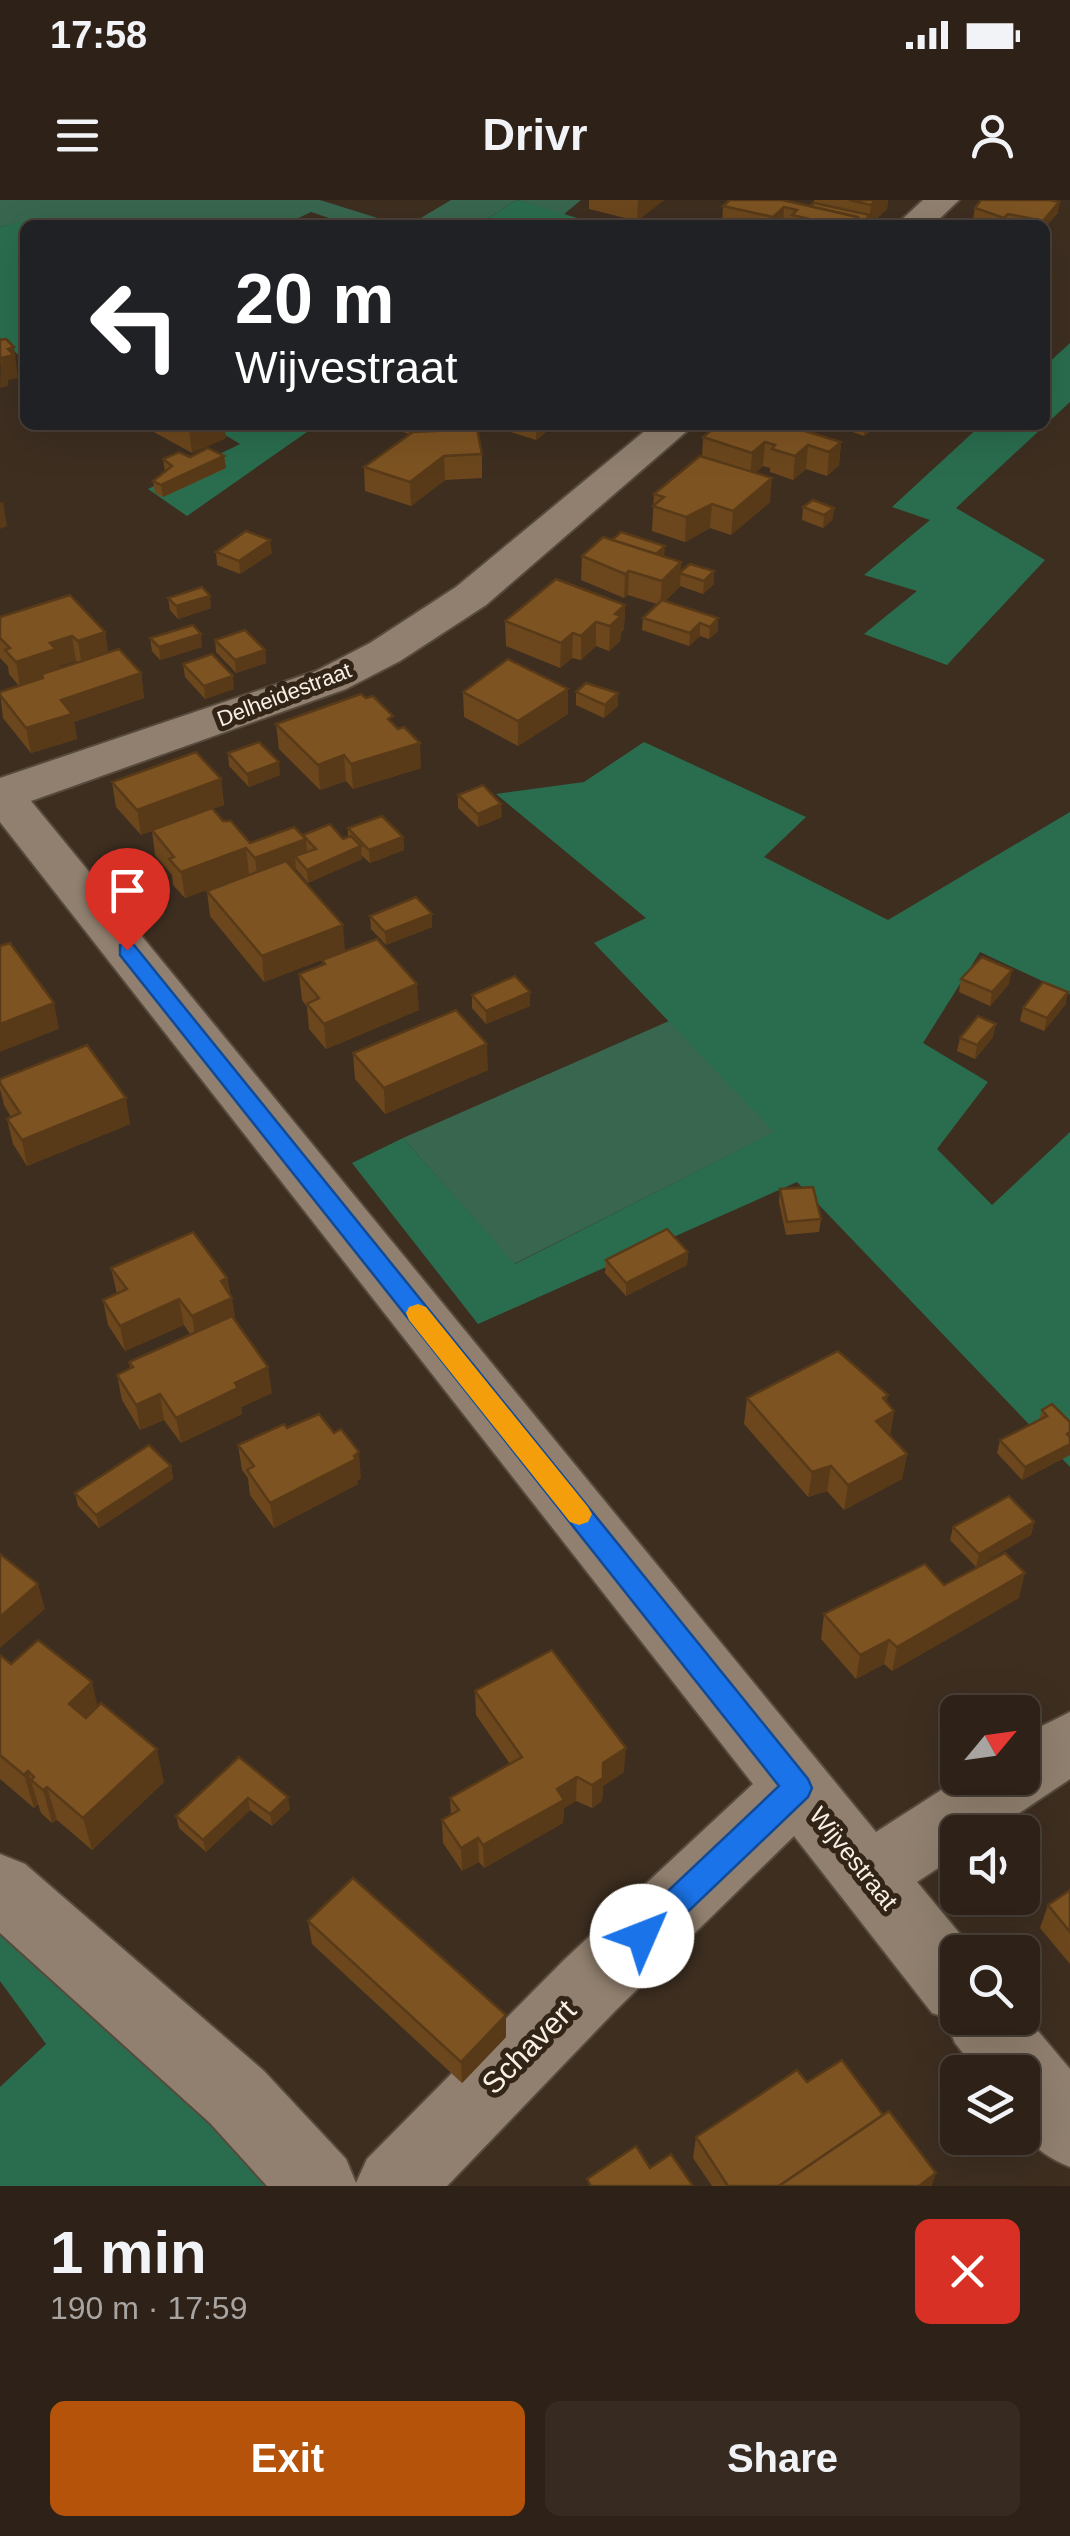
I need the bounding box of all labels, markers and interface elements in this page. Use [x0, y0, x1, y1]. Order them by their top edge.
text: 17:58 [50, 14, 147, 56]
icon: menu [50, 108, 105, 163]
icon: person [965, 108, 1020, 163]
text: Drivr [482, 109, 588, 160]
icon: left [70, 260, 200, 390]
text: 20 m [235, 260, 395, 338]
text: Wijvestraat [235, 342, 458, 393]
street label: Delheidestraat [213, 657, 355, 732]
pin [85, 848, 170, 951]
icon: arrive [100, 863, 155, 918]
north arrow [940, 1695, 1040, 1795]
map controls [940, 1695, 1040, 2155]
street label: Wijvestraat [804, 1801, 904, 1915]
button: sound [940, 1815, 1040, 1915]
position arrow [590, 1884, 694, 1988]
button: search [940, 1935, 1040, 2035]
street label: Schavert [475, 1993, 583, 2100]
button: layers [940, 2055, 1040, 2155]
text: 1 min [50, 2219, 207, 2286]
button: close [915, 2219, 1020, 2324]
text: 190 m · 17:59 [50, 2290, 247, 2326]
button: Exit [50, 2401, 525, 2516]
button: Share [545, 2401, 1020, 2516]

